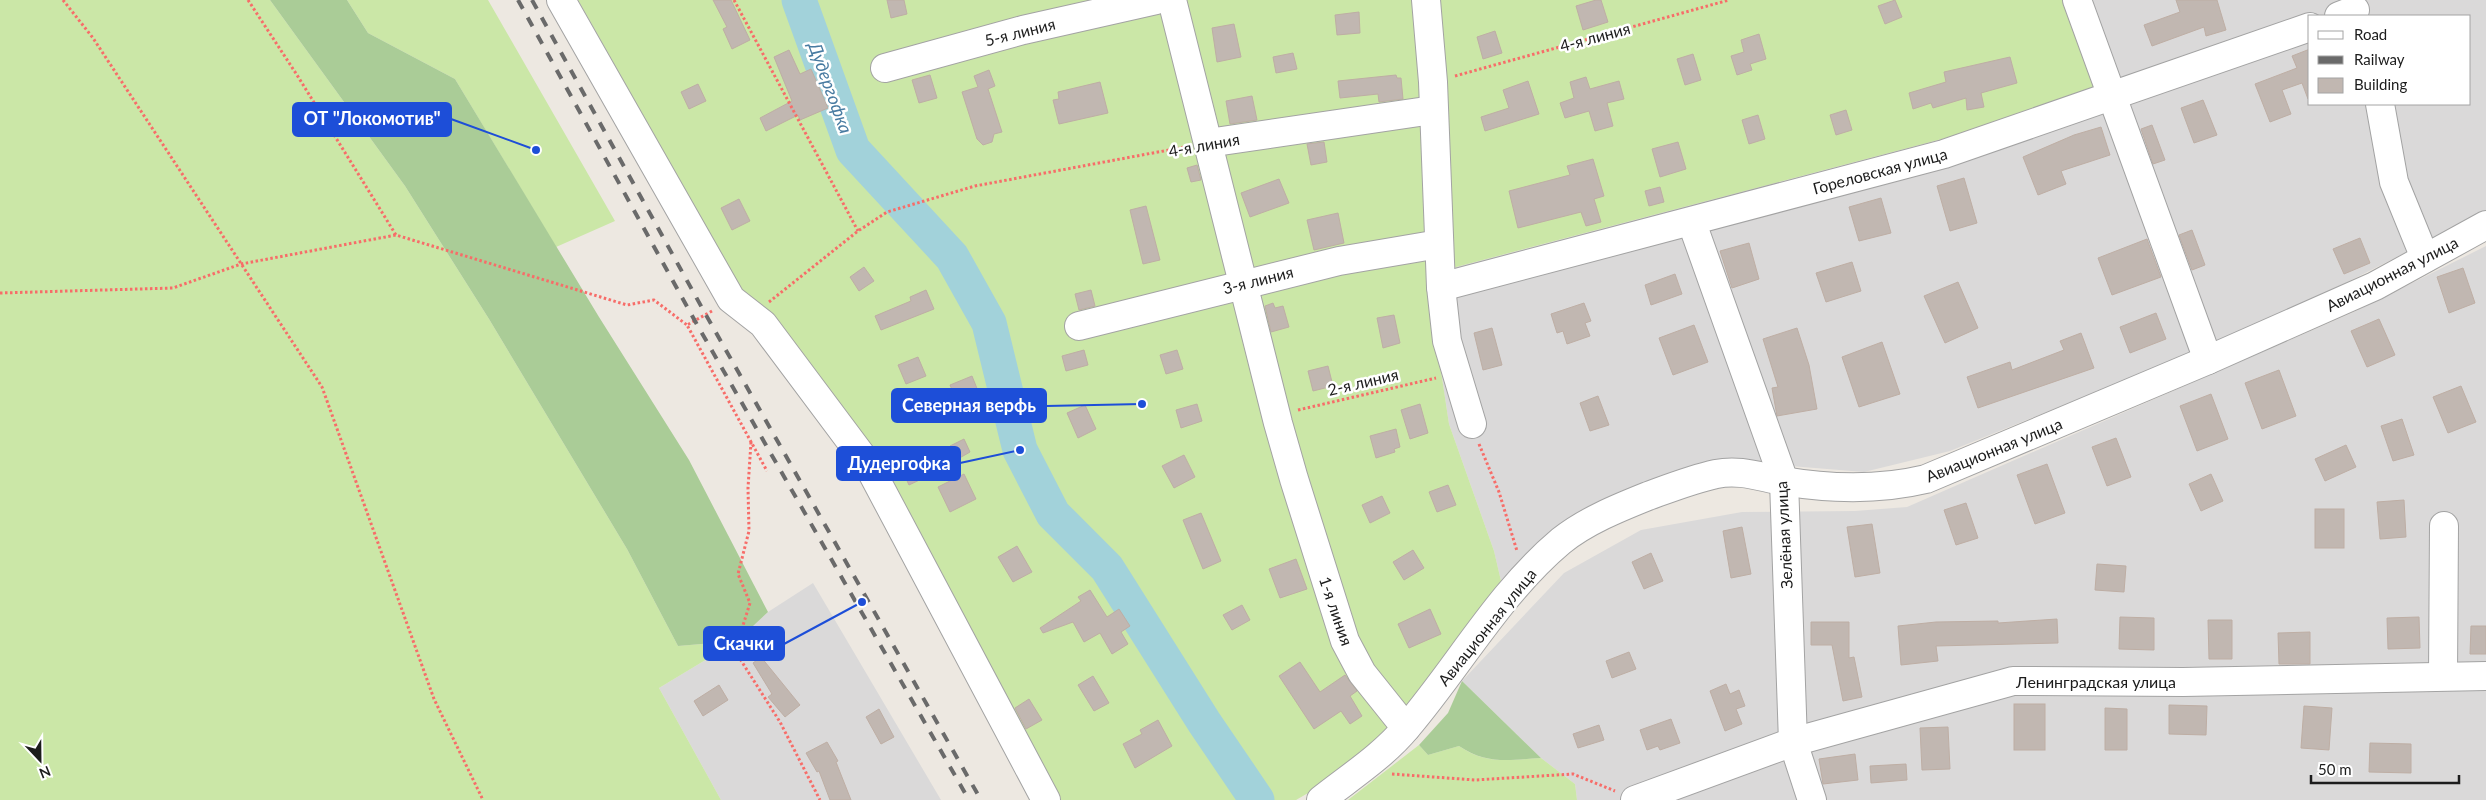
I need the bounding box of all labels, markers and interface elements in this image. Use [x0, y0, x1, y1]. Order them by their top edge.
street label: 5-я линия [983, 14, 1057, 49]
legend [2308, 15, 2471, 105]
street label: 4-я линия [1558, 18, 1632, 55]
text: Road [2354, 25, 2387, 43]
water label: Дудергофка [804, 38, 858, 136]
text: Railway [2354, 50, 2405, 68]
text: Building [2354, 75, 2407, 93]
callout: ОТ "Локомотив" [293, 103, 451, 136]
text: ОТ "Локомотив" [303, 107, 441, 129]
street label: 4-я линия [1167, 129, 1241, 160]
street label: Гореловская улица [1811, 143, 1949, 198]
street label: Авиационная улица [2323, 232, 2461, 315]
street label: 3-я линия [1221, 262, 1295, 297]
street label: 2-я линия [1326, 364, 1400, 399]
callout: Северная верфь [892, 389, 1046, 422]
text: Северная верфь [902, 394, 1036, 416]
street label: Авиационная улица [1923, 413, 2065, 486]
callout: Дудергофка [837, 447, 960, 480]
text: Дудергофка [847, 452, 951, 474]
street label: Зелёная улица [1771, 481, 1796, 589]
street label: Авиационная улица [1433, 564, 1540, 689]
street label: 1-я линия [1316, 574, 1357, 648]
callout: Скачки [704, 627, 784, 660]
text: Скачки [714, 632, 774, 654]
street label: Ленинградская улица [2015, 672, 2176, 691]
north arrow [15, 735, 65, 785]
scale bar [2311, 752, 2458, 784]
text: 50 m [2318, 760, 2352, 778]
text: N [37, 763, 53, 782]

